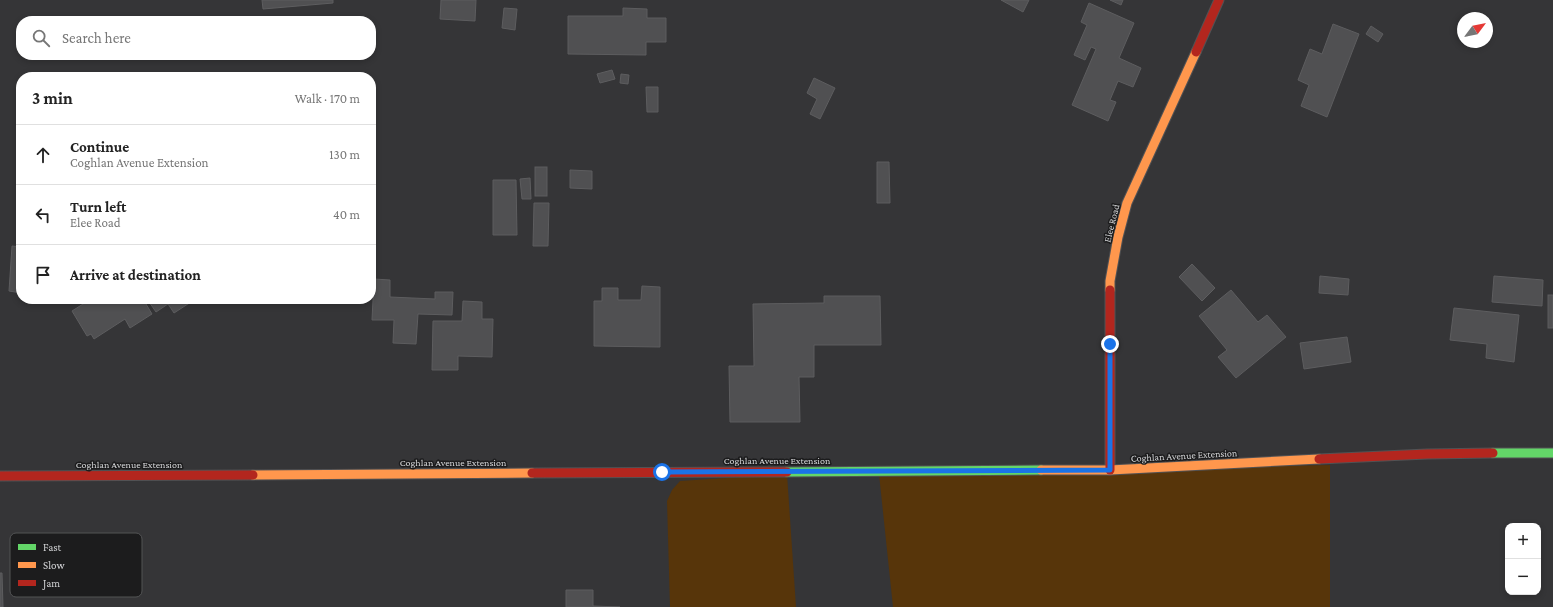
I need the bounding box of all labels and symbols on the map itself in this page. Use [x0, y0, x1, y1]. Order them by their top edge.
north arrow [1457, 12, 1493, 48]
street label: Elee Road [1101, 202, 1122, 243]
route end [1101, 335, 1119, 353]
street label: Coghlan Avenue Extension [1131, 447, 1238, 464]
street label: Coghlan Avenue Extension [724, 455, 831, 466]
street label: Coghlan Avenue Extension [400, 457, 507, 468]
street label: Coghlan Avenue Extension [76, 459, 183, 470]
route start [653, 463, 671, 481]
legend [10, 533, 142, 597]
text: Fast [43, 541, 62, 553]
text: Slow [43, 559, 65, 571]
text: Jam [42, 577, 60, 590]

